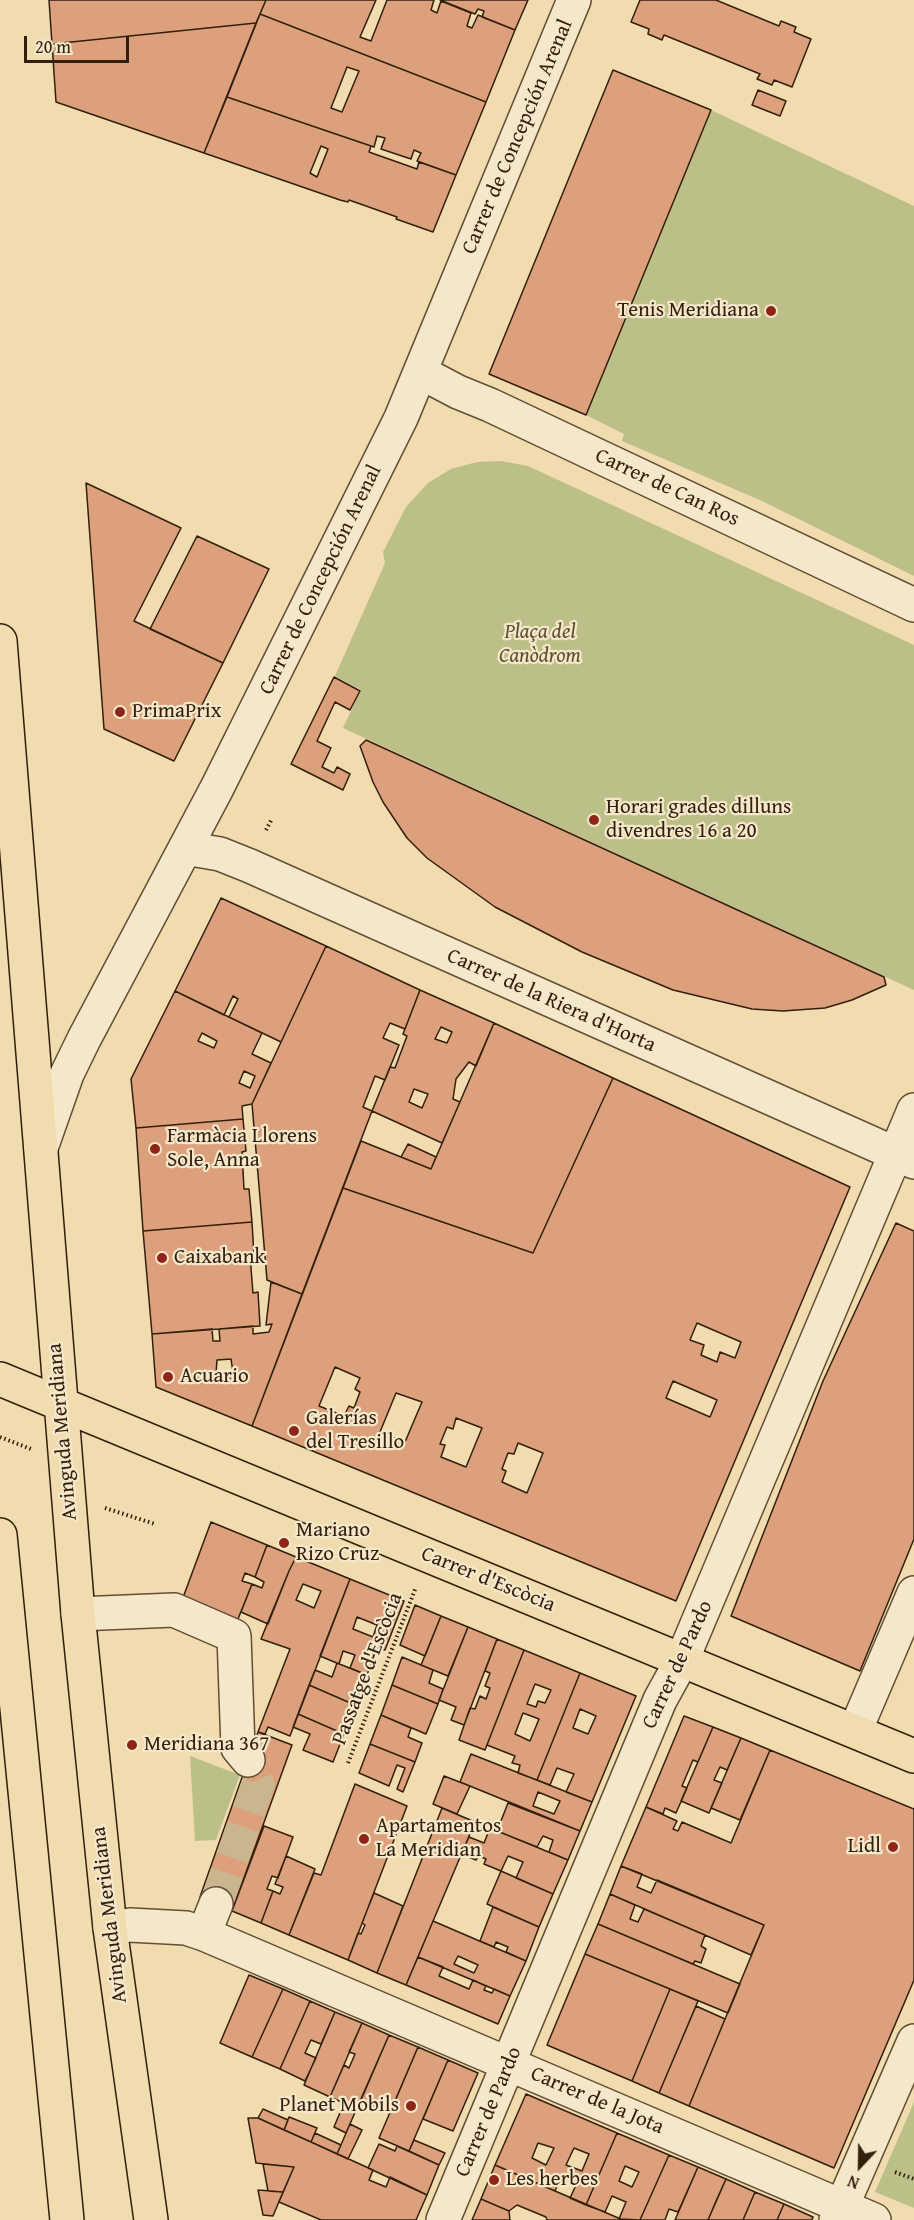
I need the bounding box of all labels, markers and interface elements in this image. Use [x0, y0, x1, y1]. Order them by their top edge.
street label: Carrer de Concepción Arenal [457, 16, 579, 258]
scale bar [27, 24, 132, 62]
text: 20 m [35, 33, 71, 60]
place label: Tenis Meridiana [617, 298, 759, 324]
marker: Tenis Meridiana [764, 304, 778, 318]
street label: Carrer de Can Ros [591, 444, 743, 532]
street label: Carrer de Concepción Arenal [254, 461, 388, 699]
park label: Plaça del Canòdrom [499, 620, 581, 670]
place label: PrimaPrix [132, 699, 221, 725]
marker: PrimaPrix [113, 705, 127, 719]
place label: Horari grades dilluns divendres 16 a 20 [606, 795, 791, 845]
marker: Horari grades dilluns divendres 16 a 20 [587, 813, 601, 827]
street label: Carrer de la Riera d'Horta [443, 944, 659, 1058]
place label: Farmàcia Llorens Sole, Anna [167, 1124, 317, 1174]
marker: Farmàcia Llorens Sole, Anna [148, 1142, 162, 1156]
place label: Caixabank [174, 1245, 265, 1271]
marker: Caixabank [155, 1251, 169, 1265]
street label: Avinguda Meridiana [43, 1342, 83, 1522]
place label: Acuario [180, 1364, 249, 1390]
marker: Acuario [161, 1370, 175, 1384]
place label: Galerías del Tresillo [306, 1406, 404, 1456]
marker: Galerías del Tresillo [287, 1424, 301, 1438]
place label: Mariano Rizo Cruz [296, 1518, 379, 1568]
marker: Mariano Rizo Cruz [277, 1536, 291, 1550]
street label: Carrer d'Escòcia [417, 1542, 559, 1618]
street label: Passatge d'Escòcia [327, 1589, 409, 1749]
street label: Carrer de Pardo [637, 1597, 719, 1733]
place label: Meridiana 367 [144, 1732, 269, 1758]
marker: Meridiana 367 [125, 1738, 139, 1752]
place label: Apartamentos La Meridian [376, 1814, 501, 1864]
street label: Avinguda Meridiana [87, 1825, 133, 2005]
marker: Apartamentos La Meridian [357, 1832, 371, 1846]
place label: Lidl [848, 1834, 881, 1860]
marker: Lidl [886, 1840, 900, 1854]
street label: Carrer de Pardo [450, 2043, 528, 2181]
street label: Carrer de la Jota [527, 2062, 667, 2140]
place label: Planet Mobils [279, 2093, 399, 2119]
marker: Planet Mobils [404, 2099, 418, 2113]
north arrow [830, 2136, 890, 2196]
place label: Les herbes [506, 2167, 598, 2193]
text: N [844, 2170, 863, 2196]
marker: Les herbes [487, 2173, 501, 2187]

